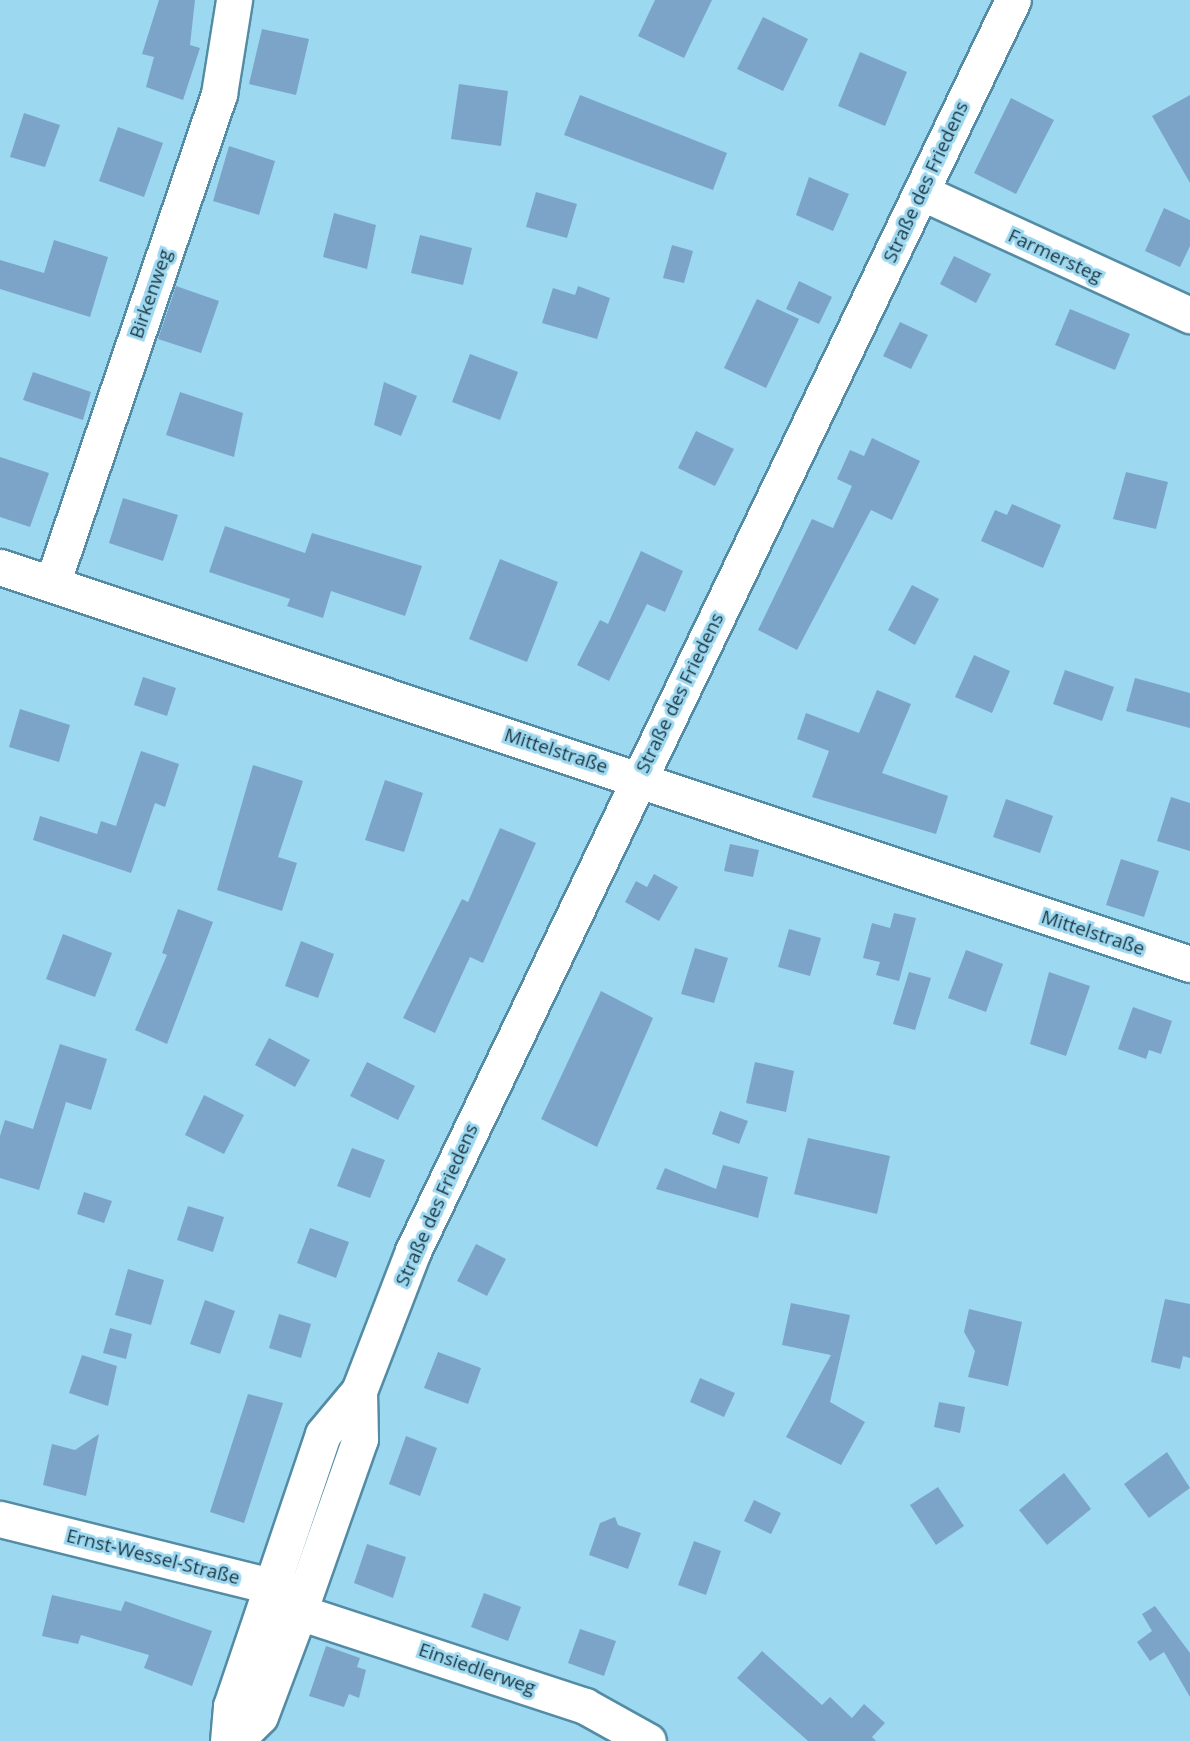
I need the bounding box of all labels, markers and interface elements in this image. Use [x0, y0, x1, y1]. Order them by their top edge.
street label: Straße des Friedens [879, 98, 973, 266]
street label: Farmersteg [1004, 224, 1106, 288]
street label: Birkenweg [125, 246, 177, 342]
street label: Straße des Friedens [631, 609, 729, 777]
street label: Mittelstraße [501, 724, 611, 778]
street label: Mittelstraße [1038, 906, 1148, 960]
street label: Straße des Friedens [391, 1120, 483, 1290]
street label: Ernst-Wessel-Straße [64, 1524, 242, 1590]
street label: Einsiedlerweg [416, 1638, 538, 1700]

